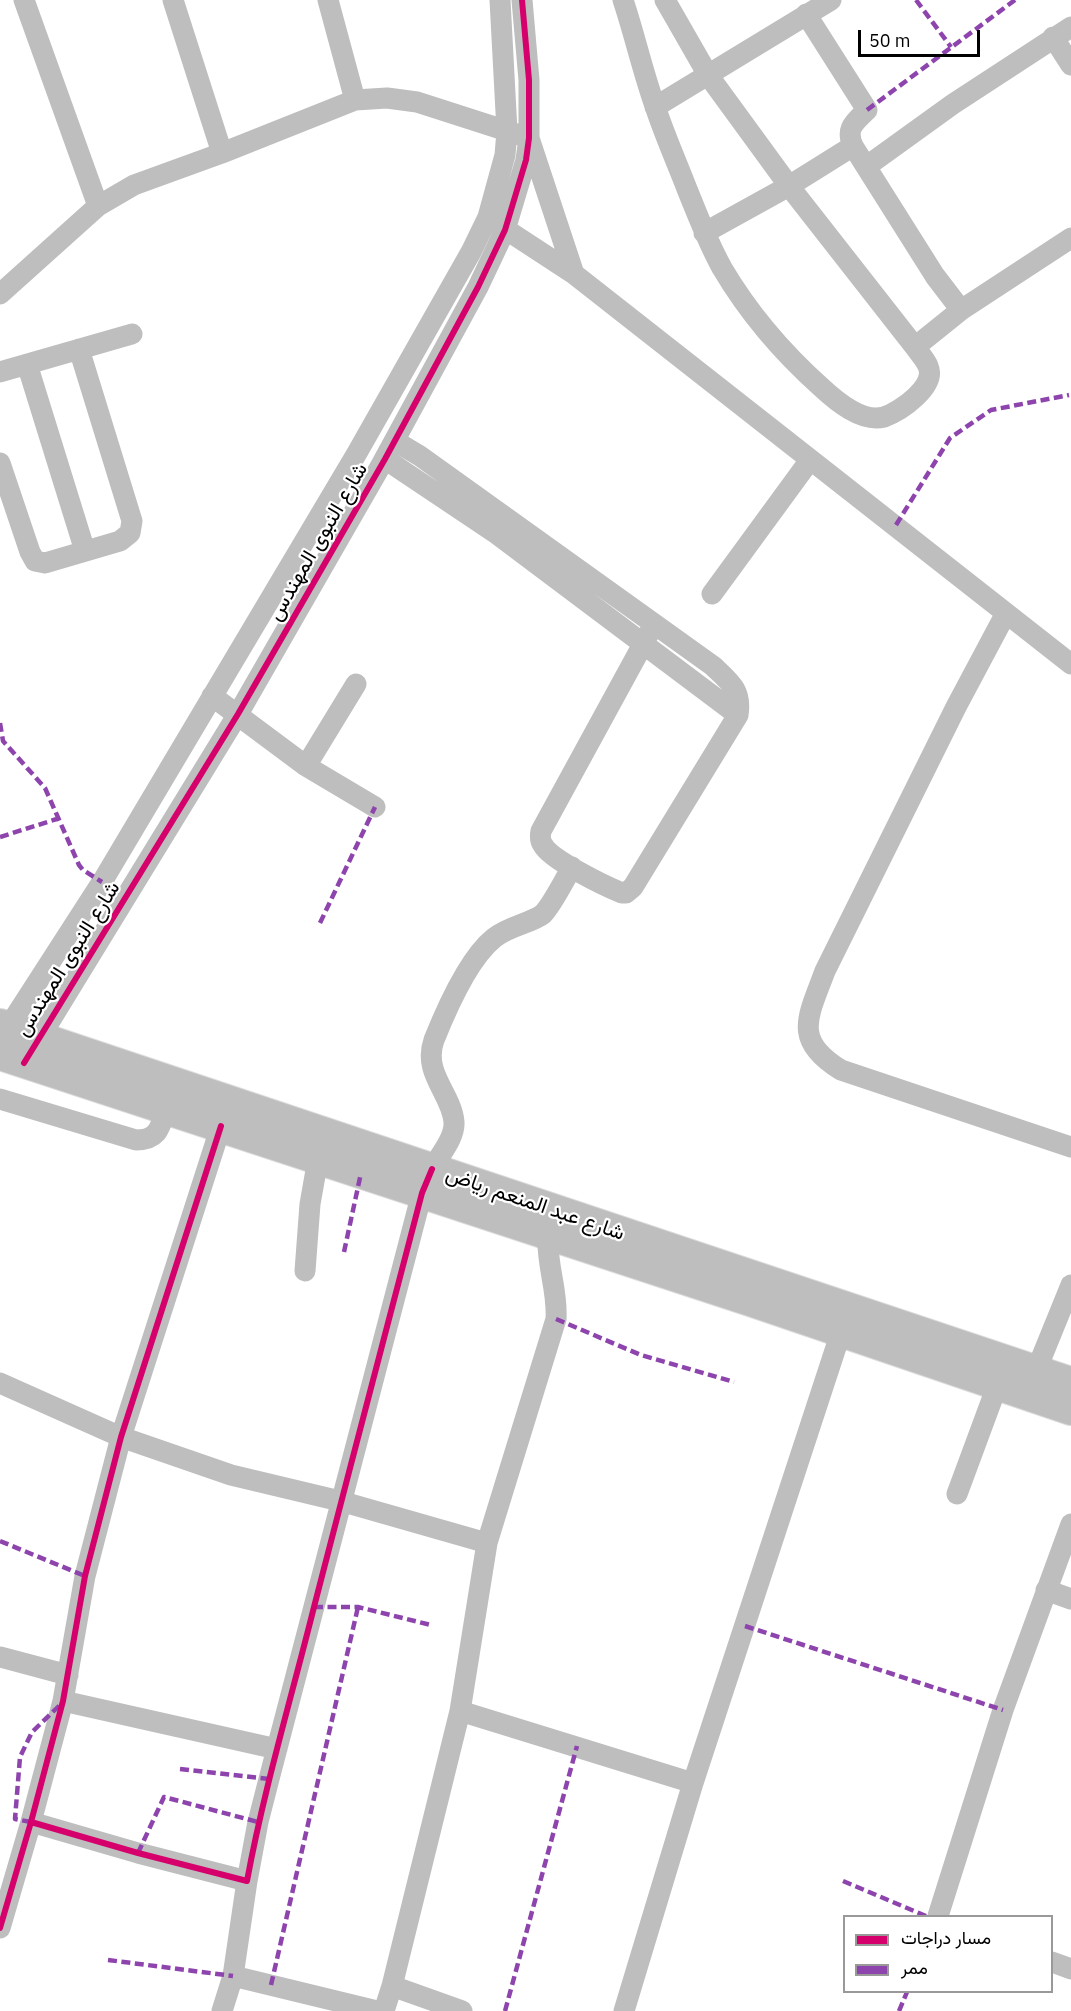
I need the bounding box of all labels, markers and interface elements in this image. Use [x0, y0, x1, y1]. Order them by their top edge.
scale bar [861, 18, 982, 56]
text: 50 m [869, 29, 911, 52]
street label: شارع النبوى المهندس [263, 459, 373, 625]
street label: شارع النبوى المهندس [10, 877, 126, 1041]
street label: شارع عبد المنعم رياض [442, 1162, 628, 1246]
legend [843, 1915, 1053, 1993]
text: مسار دراجات [901, 1926, 991, 1949]
text: ممر [901, 1956, 928, 1979]

